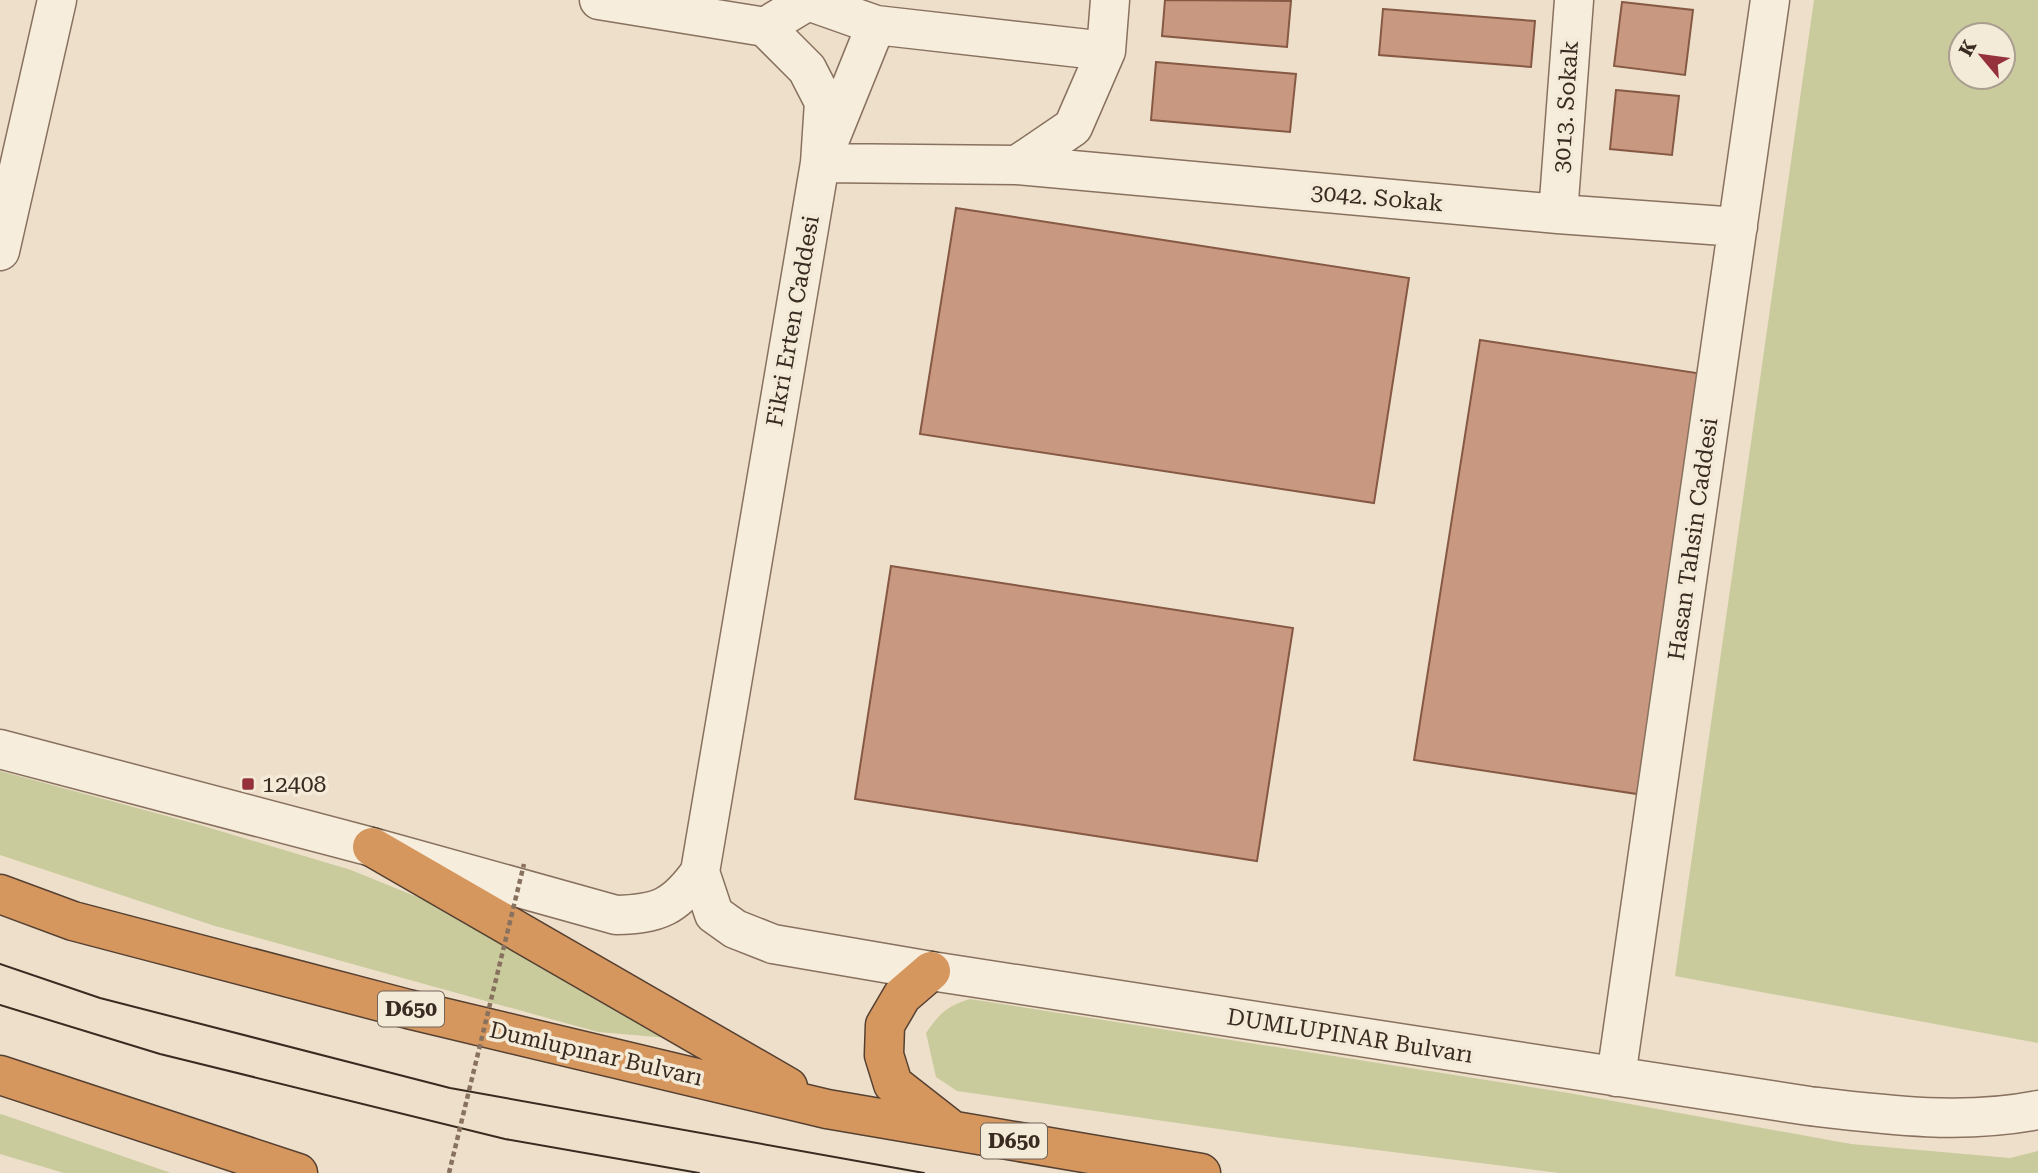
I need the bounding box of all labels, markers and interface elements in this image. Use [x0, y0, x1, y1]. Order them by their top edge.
north arrow [1947, 21, 2017, 91]
text: K [1954, 36, 1981, 60]
street label: 3013. Sokak [1548, 39, 1584, 174]
street label: 3042. Sokak [1310, 179, 1445, 217]
street label: Fikri Erten Caddesi [761, 213, 825, 429]
street label: Hasan Tahsin Caddesi [1663, 416, 1723, 662]
place label: 12408 [262, 771, 327, 798]
marker: 12408 [240, 776, 256, 792]
road number: D650 [378, 992, 444, 1026]
street label: DUMLUPINAR Bulvarı [1225, 1003, 1475, 1069]
street label: Dumlupınar Bulvarı [487, 1016, 705, 1092]
road number: D650 [981, 1124, 1047, 1158]

